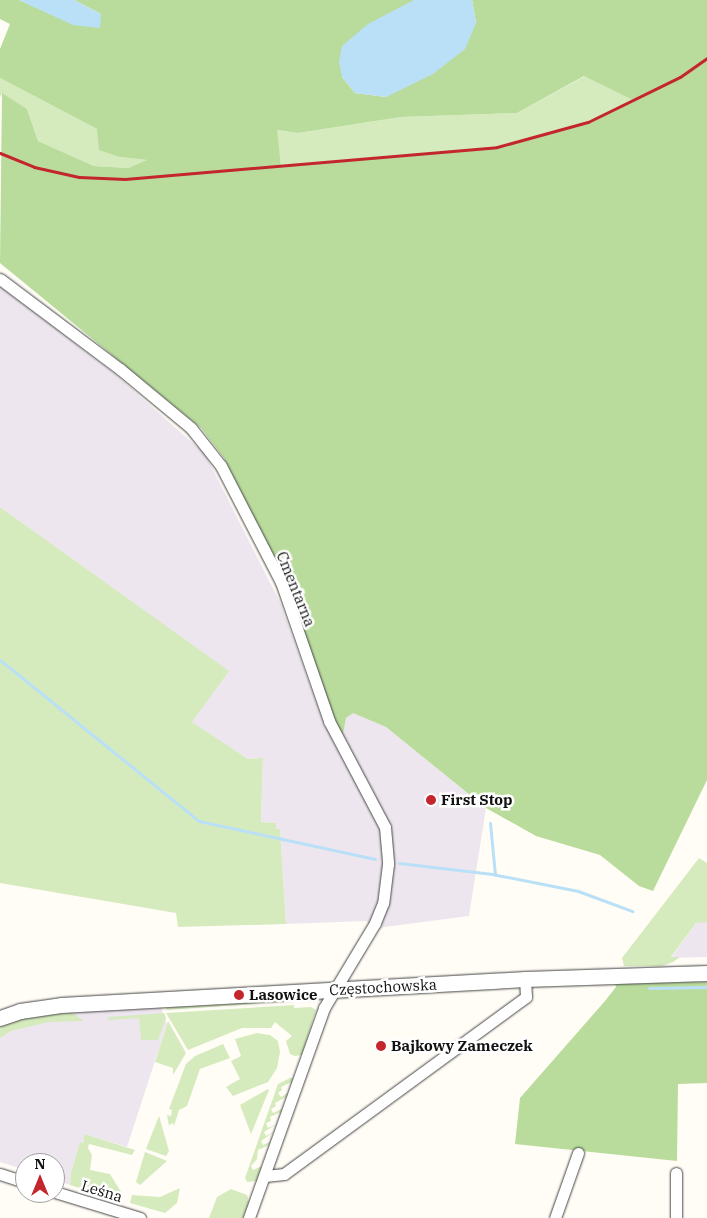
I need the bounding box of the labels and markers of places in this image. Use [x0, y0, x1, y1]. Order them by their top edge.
place label: First Stop [441, 791, 512, 809]
marker: First Stop [425, 794, 437, 806]
place label: Lasowice [249, 986, 318, 1004]
marker: Lasowice [233, 989, 245, 1001]
place label: Bajkowy Zameczek [391, 1037, 532, 1055]
marker: Bajkowy Zameczek [375, 1040, 387, 1052]

